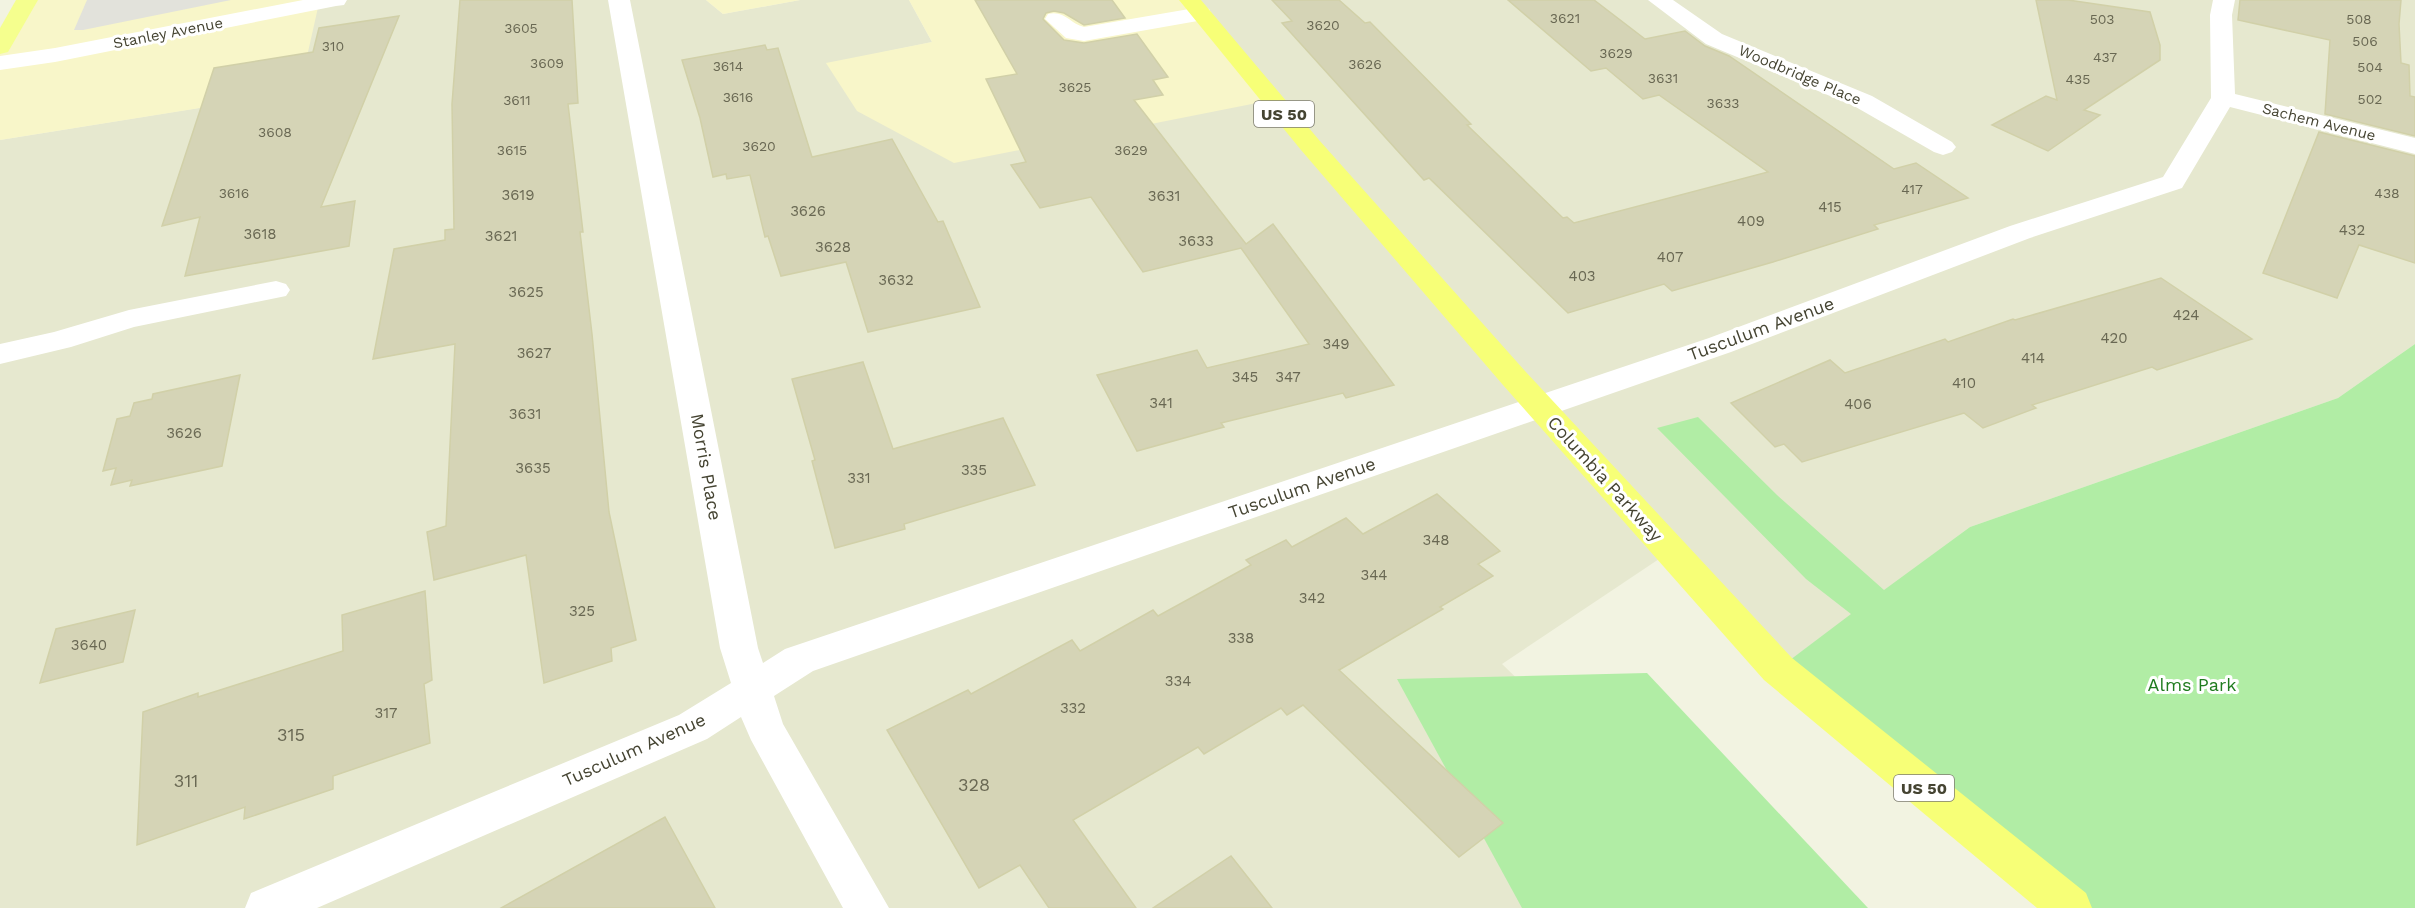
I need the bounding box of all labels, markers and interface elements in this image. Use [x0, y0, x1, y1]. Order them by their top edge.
house number: 3621 [1550, 10, 1580, 26]
house number: 503 [2090, 11, 2114, 27]
house number: 508 [2346, 11, 2372, 27]
street label: Stanley Avenue [112, 14, 224, 52]
house number: 3620 [1306, 17, 1340, 33]
house number: 3605 [504, 20, 538, 36]
house number: 506 [2352, 33, 2378, 49]
house number: 310 [322, 38, 344, 54]
street label: Woodbridge Place [1736, 41, 1864, 109]
house number: 3629 [1599, 45, 1633, 61]
house number: 437 [2093, 49, 2117, 65]
house number: 3609 [530, 55, 564, 71]
house number: 3626 [1348, 56, 1382, 72]
house number: 3614 [713, 58, 743, 74]
house number: 504 [2357, 59, 2383, 75]
house number: 3631 [1648, 70, 1678, 86]
house number: 435 [2066, 71, 2090, 87]
house number: 3625 [1059, 79, 1091, 95]
house number: 3616 [723, 89, 753, 105]
house number: 502 [2357, 91, 2383, 107]
house number: 3611 [503, 92, 531, 108]
house number: 3633 [1707, 95, 1740, 111]
street label: Sachem Avenue [2260, 99, 2378, 145]
road number: US 50 [1254, 101, 1314, 127]
house number: 3608 [258, 124, 292, 140]
house number: 3620 [742, 138, 776, 154]
house number: 3615 [497, 142, 527, 158]
house number: 3629 [1114, 142, 1148, 158]
house number: 417 [1901, 181, 1923, 197]
house number: 3616 [219, 185, 249, 201]
house number: 438 [2374, 185, 2400, 201]
house number: 3619 [502, 186, 534, 204]
house number: 3631 [1148, 187, 1180, 205]
house number: 415 [1818, 198, 1842, 216]
house number: 3626 [790, 202, 826, 220]
house number: 409 [1737, 212, 1765, 230]
house number: 432 [2339, 221, 2365, 239]
house number: 3618 [244, 225, 276, 243]
house number: 3621 [485, 227, 517, 245]
house number: 3633 [1178, 232, 1214, 250]
house number: 3628 [815, 238, 851, 256]
house number: 407 [1657, 248, 1683, 266]
house number: 403 [1569, 267, 1595, 285]
house number: 3632 [878, 271, 914, 289]
house number: 3625 [508, 283, 544, 301]
street label: Tusculum Avenue [1685, 292, 1837, 365]
house number: 424 [2173, 306, 2199, 324]
house number: 420 [2100, 329, 2128, 347]
house number: 349 [1322, 335, 1350, 353]
house number: 3627 [517, 344, 551, 362]
house number: 414 [2021, 349, 2045, 367]
house number: 345 [1232, 368, 1258, 386]
house number: 347 [1275, 368, 1301, 386]
house number: 410 [1952, 374, 1976, 392]
house number: 341 [1149, 394, 1173, 412]
house number: 406 [1844, 395, 1872, 413]
house number: 3631 [509, 405, 541, 423]
street label: Morris Place [687, 412, 726, 522]
street label: Columbia Parkway [1544, 412, 1668, 546]
house number: 3626 [166, 424, 202, 442]
street label: Tusculum Avenue [1225, 452, 1378, 523]
house number: 3635 [515, 459, 551, 477]
house number: 335 [961, 461, 987, 479]
house number: 331 [847, 469, 871, 487]
house number: 348 [1422, 531, 1450, 549]
house number: 344 [1360, 566, 1388, 584]
house number: 342 [1299, 589, 1325, 607]
house number: 325 [569, 602, 595, 620]
house number: 338 [1228, 629, 1254, 647]
house number: 3640 [71, 636, 107, 654]
house number: 334 [1165, 672, 1191, 690]
park label: Alms Park [2148, 674, 2236, 695]
house number: 332 [1060, 699, 1086, 717]
house number: 317 [374, 704, 398, 722]
street label: Tusculum Avenue [559, 709, 709, 791]
house number: 315 [277, 724, 305, 745]
house number: 311 [174, 770, 198, 791]
house number: 328 [958, 774, 990, 795]
road number: US 50 [1894, 775, 1954, 801]

